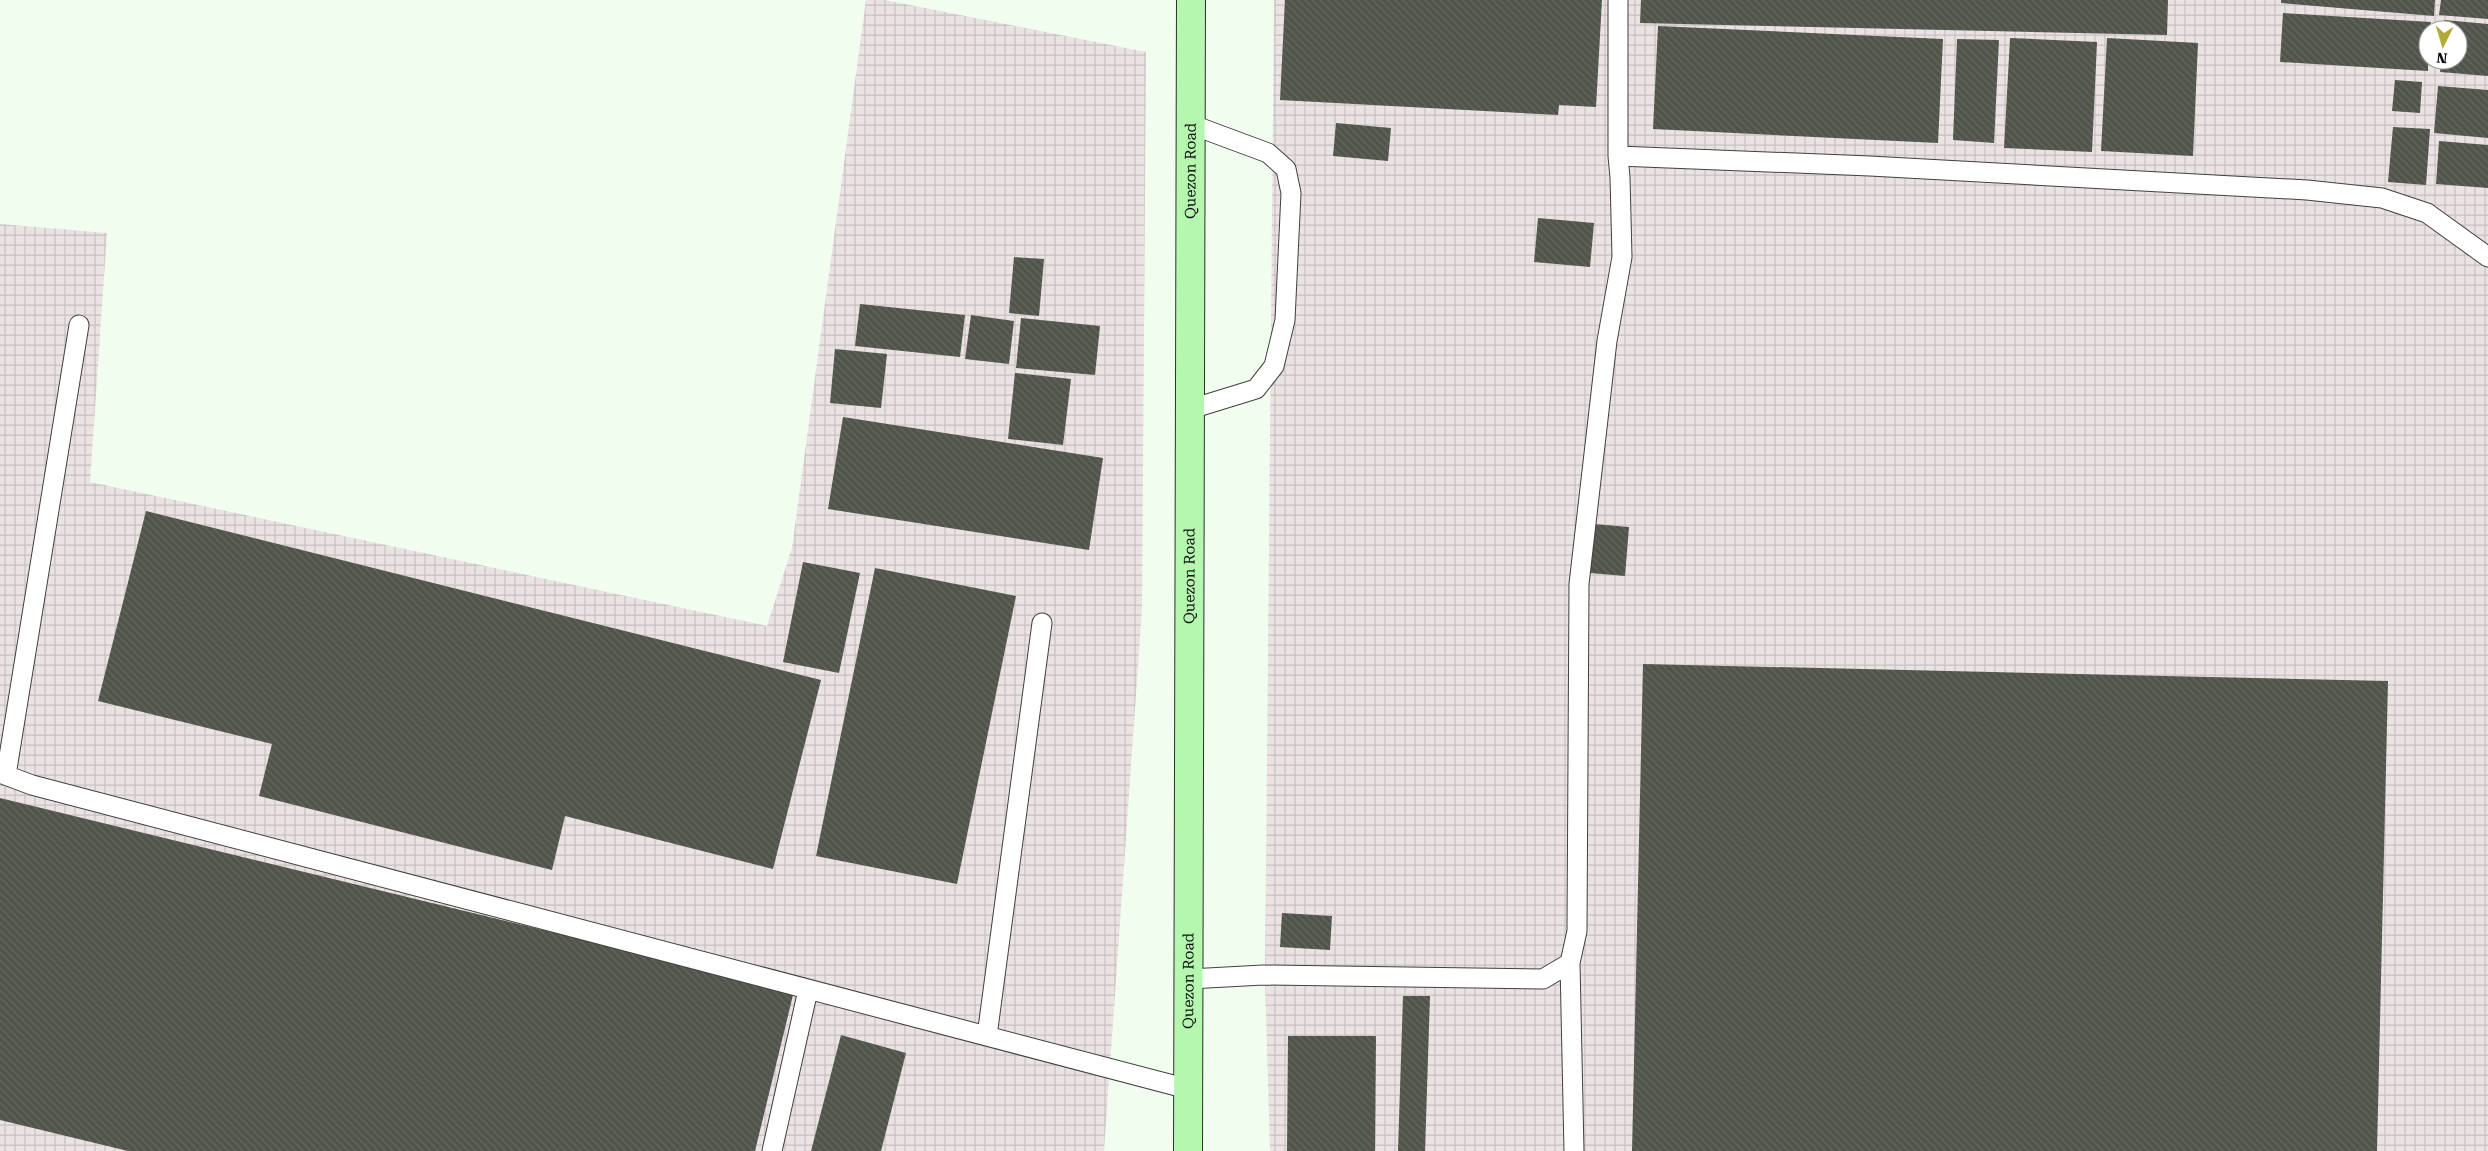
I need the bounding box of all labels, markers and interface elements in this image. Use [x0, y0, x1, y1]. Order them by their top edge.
north arrow [2418, 20, 2468, 70]
text: N [2436, 49, 2448, 66]
street label: Quezon Road [1181, 123, 1200, 219]
street label: Quezon Road [1180, 528, 1199, 624]
street label: Quezon Road [1179, 933, 1198, 1029]

